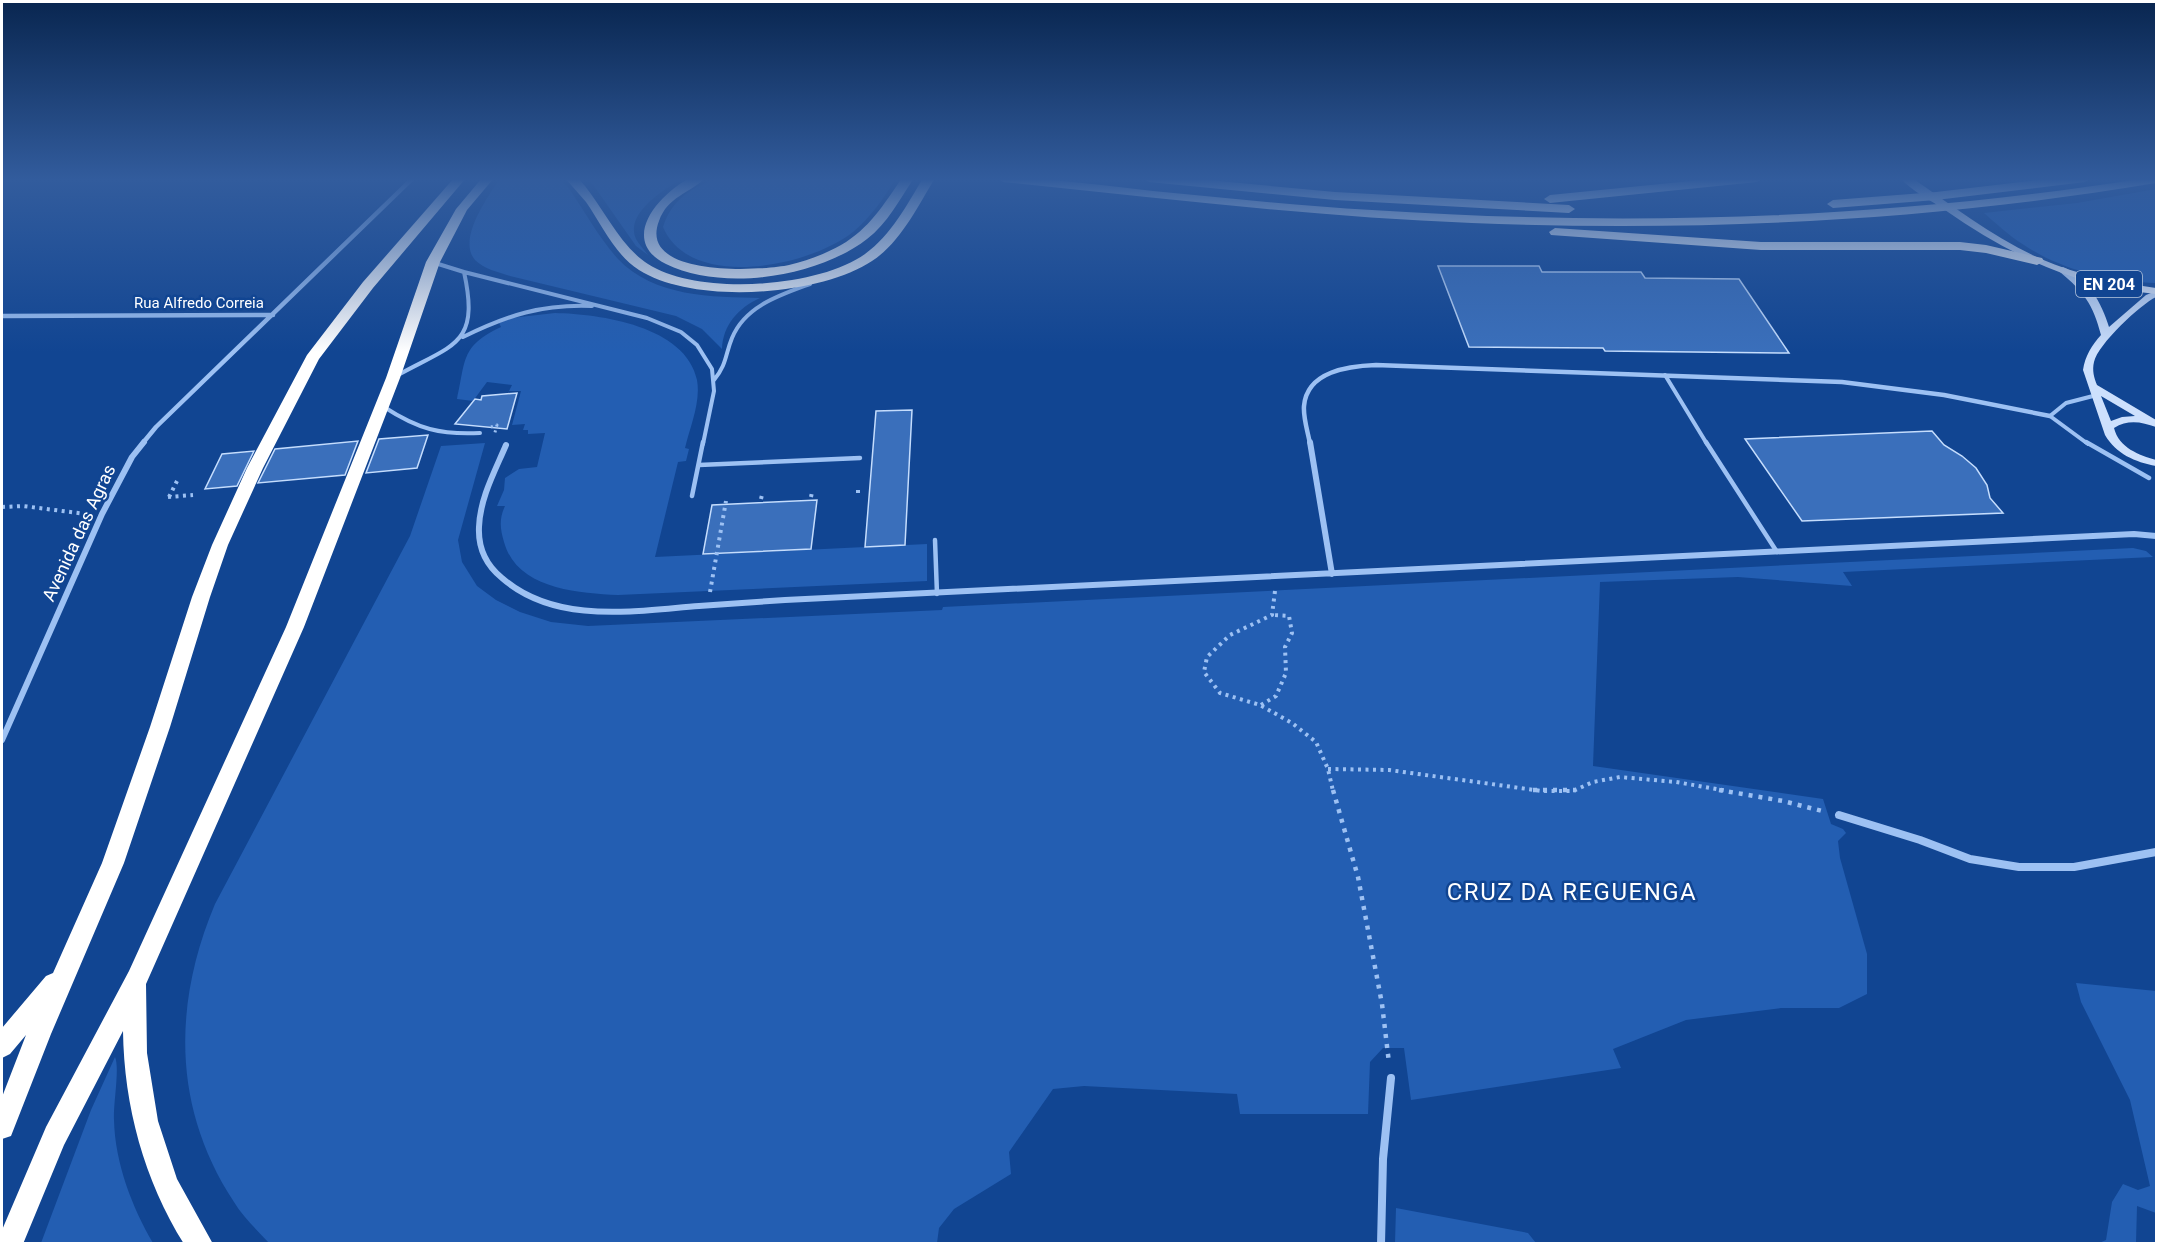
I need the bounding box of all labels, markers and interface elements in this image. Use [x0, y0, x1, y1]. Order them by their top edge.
road number: EN 204 [2076, 271, 2142, 297]
street label: Rua Alfredo Correia [134, 294, 264, 312]
street label: Avenida das Agras [38, 461, 119, 605]
district label: CRUZ DA REGUENGA [1447, 878, 1697, 906]

